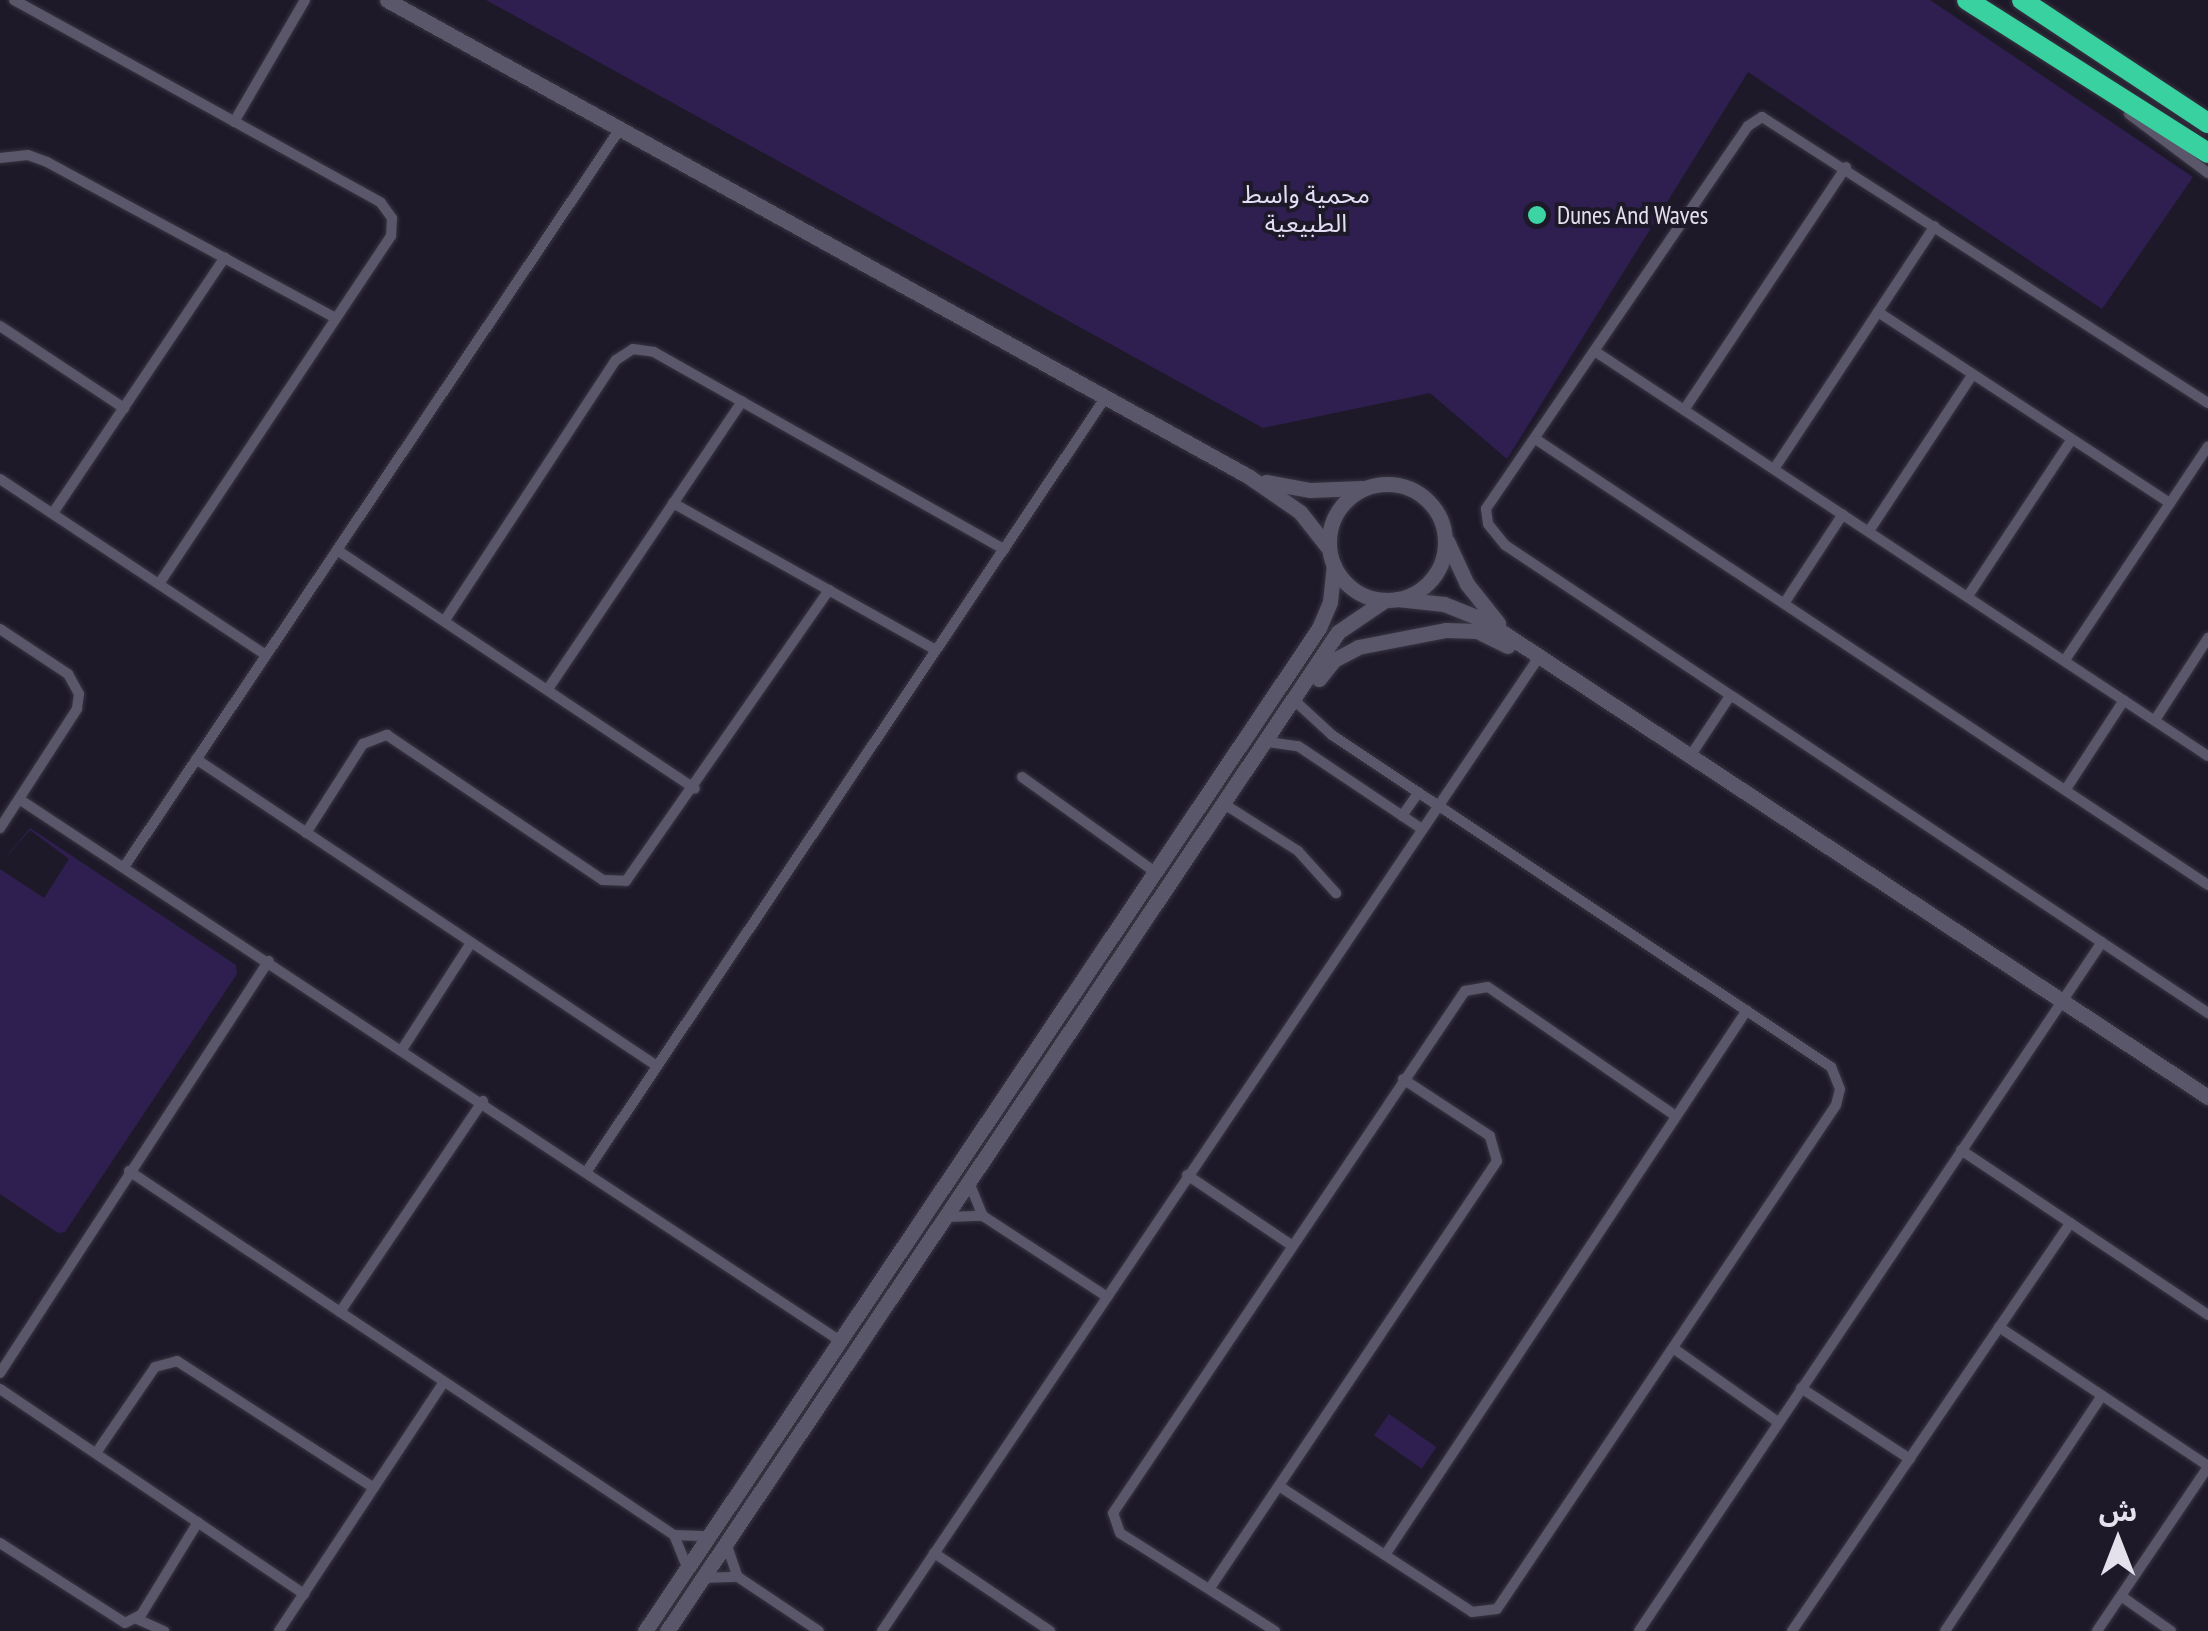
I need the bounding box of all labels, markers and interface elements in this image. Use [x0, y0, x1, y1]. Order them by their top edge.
park label: محمية واسط الطبيعية [1242, 180, 1370, 239]
place label: Dunes And Waves [1557, 200, 1709, 230]
marker: Dunes And Waves [1526, 204, 1548, 226]
north arrow [2068, 1491, 2168, 1591]
text: ش [2099, 1492, 2137, 1529]

